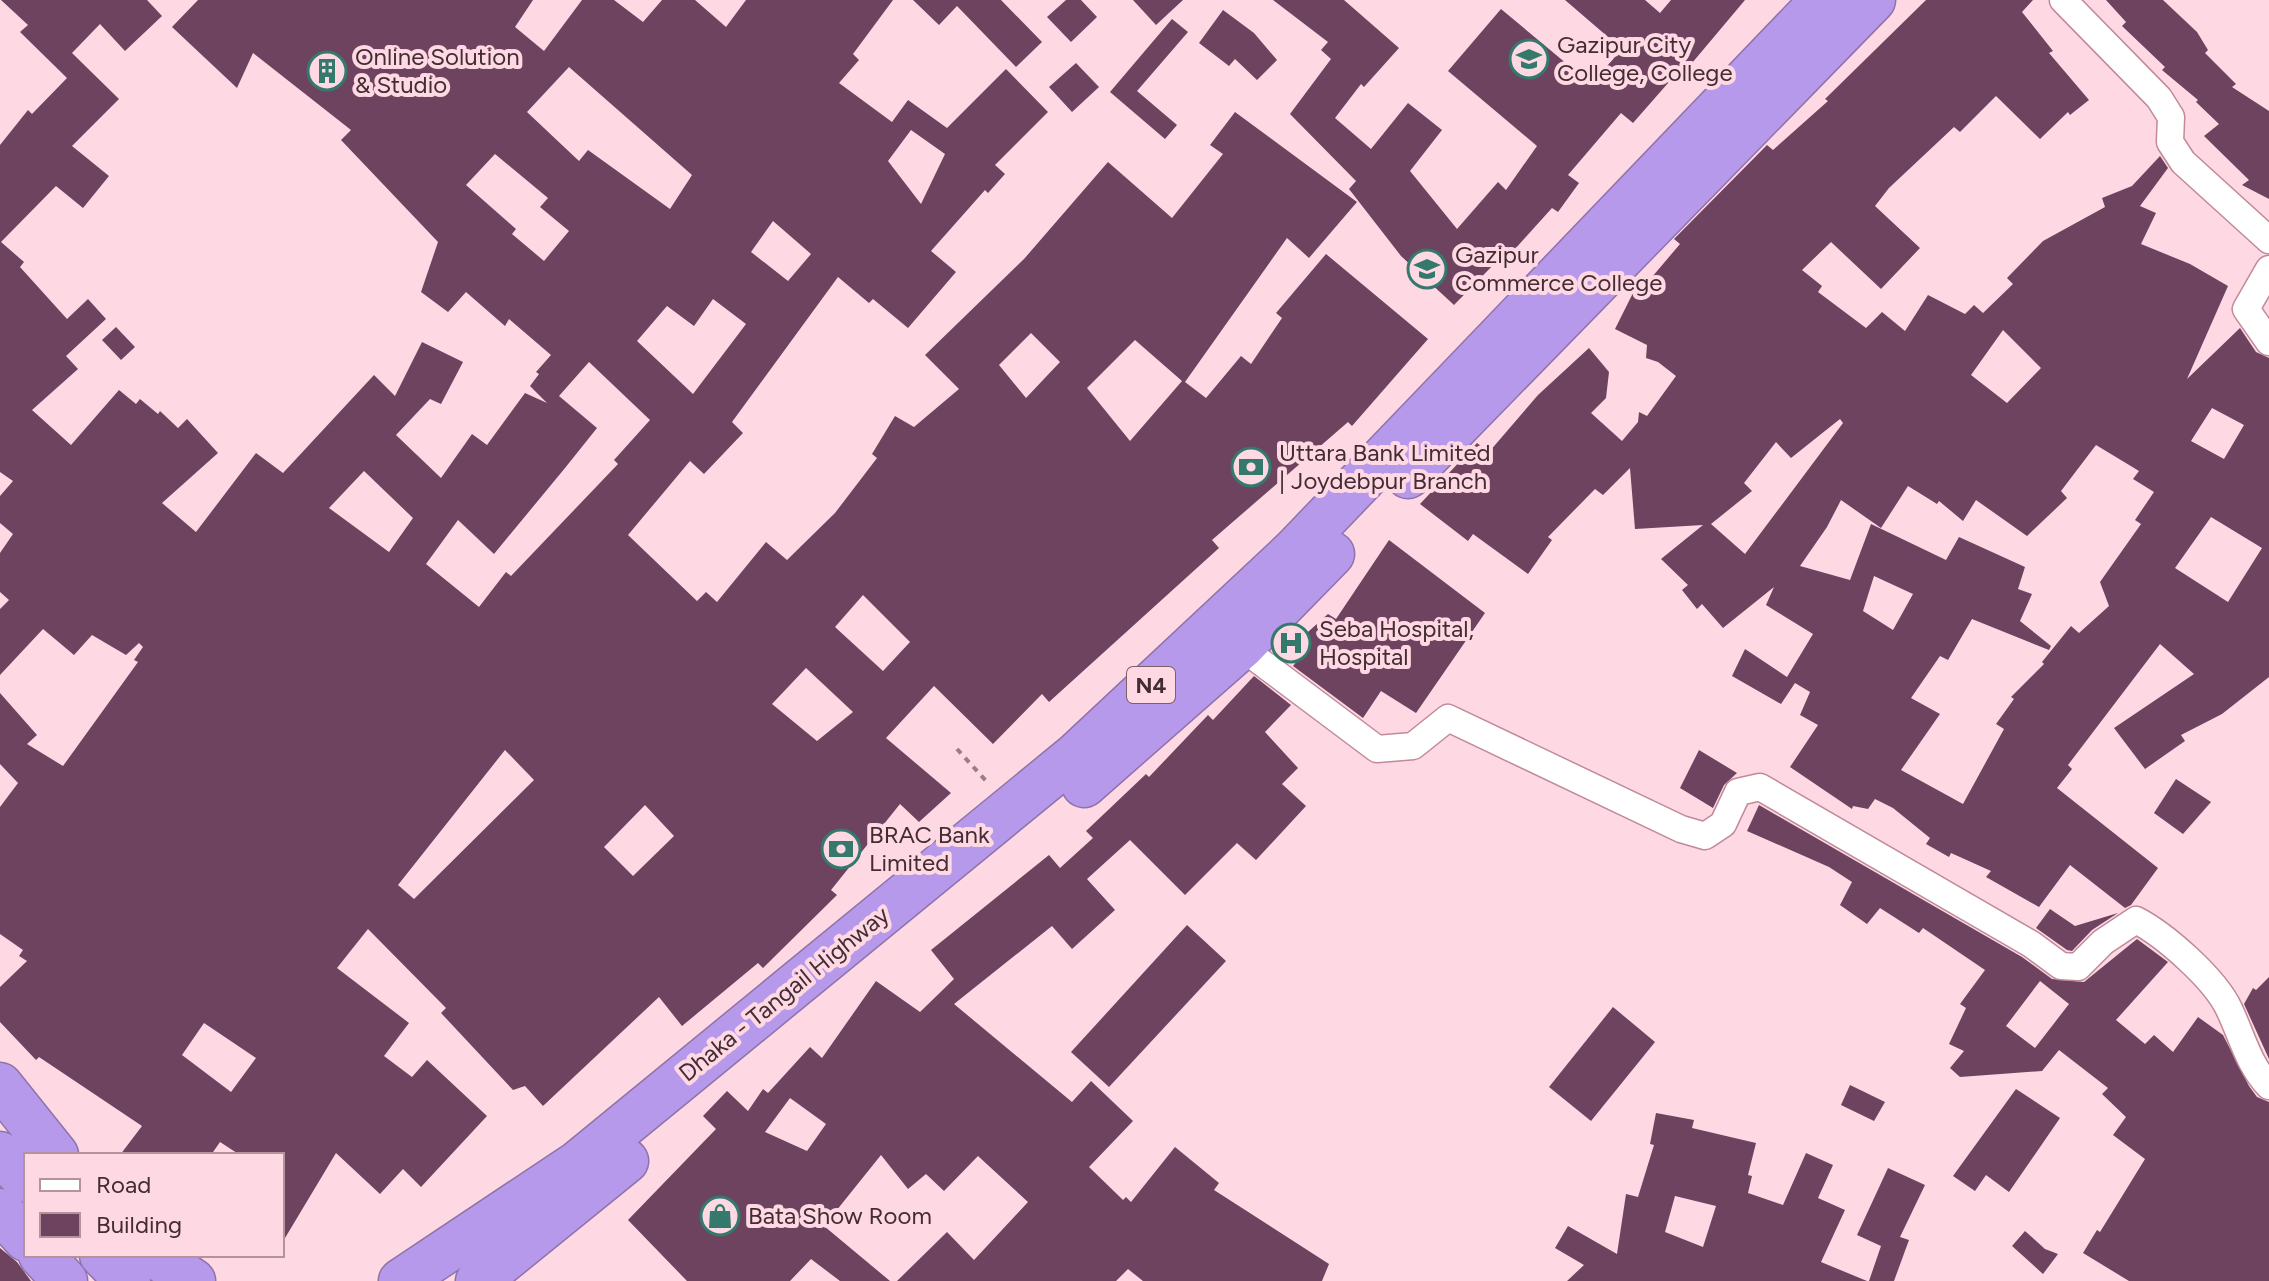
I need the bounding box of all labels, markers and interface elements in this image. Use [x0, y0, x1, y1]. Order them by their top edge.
place label: Gazipur City College, College [1557, 30, 1733, 87]
school or university icon: Gazipur City College, College [1508, 38, 1550, 80]
place label: Online Solution & Studio [355, 42, 520, 99]
building icon: Online Solution & Studio [306, 50, 348, 92]
place label: Gazipur Commerce College [1455, 240, 1662, 297]
school or university icon: Gazipur Commerce College [1406, 248, 1448, 290]
place label: Uttara Bank Limited | Joydebpur Branch [1279, 438, 1491, 495]
bank icon: Uttara Bank Limited | Joydebpur Branch [1230, 446, 1272, 488]
place label: Seba Hospital, Hospital [1319, 614, 1474, 671]
hospital icon: Seba Hospital, Hospital [1270, 622, 1312, 664]
road number: N4 [1127, 667, 1175, 703]
place label: BRAC Bank Limited [869, 820, 990, 877]
bank icon: BRAC Bank Limited [820, 828, 862, 870]
street label: Dhaka - Tangail Highway [673, 900, 895, 1087]
legend [24, 1153, 284, 1257]
text: Road [96, 1170, 151, 1199]
shop icon: Bata Show Room [699, 1195, 741, 1237]
place label: Bata Show Room [748, 1201, 932, 1230]
text: Building [96, 1210, 182, 1239]

